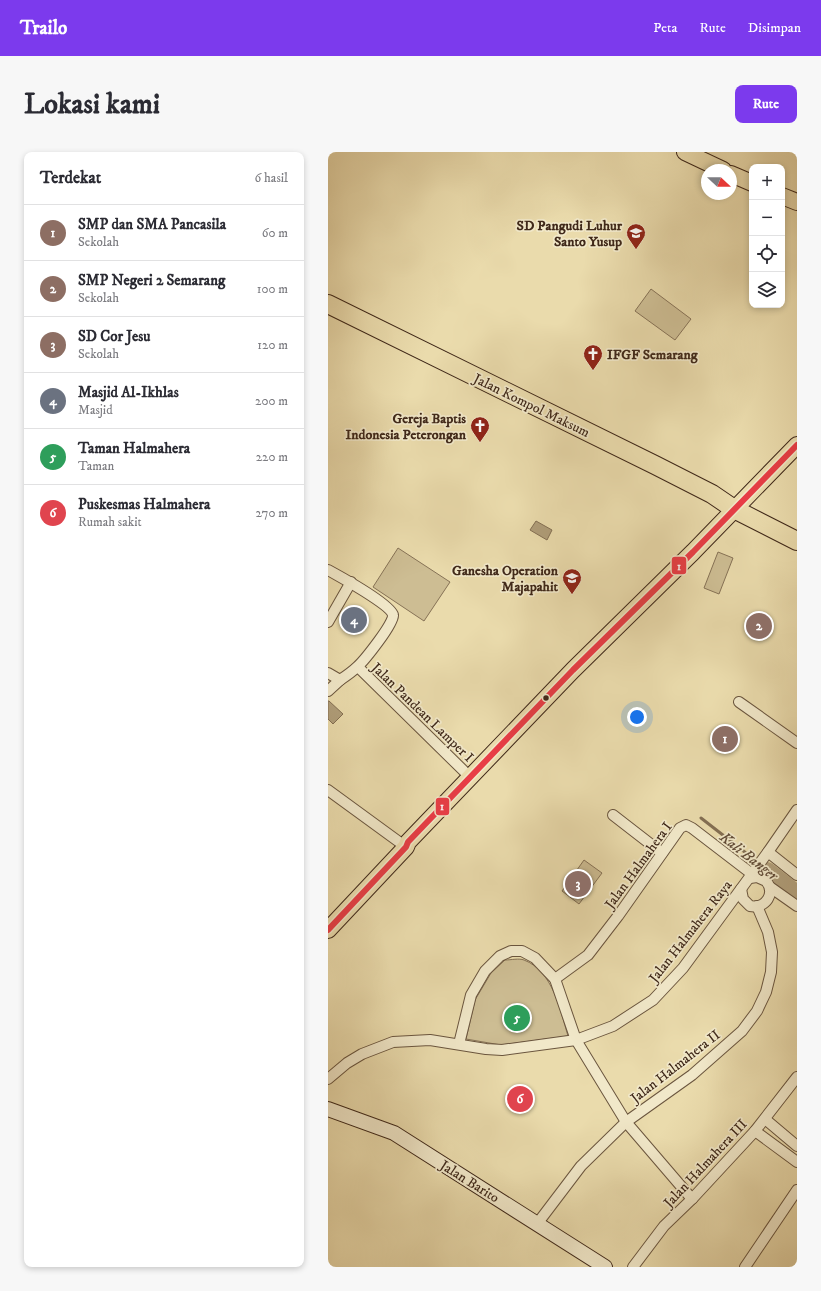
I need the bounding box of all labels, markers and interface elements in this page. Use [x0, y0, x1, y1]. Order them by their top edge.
text: Trailo [20, 17, 67, 40]
text: Peta [653, 19, 678, 37]
text: Rute [700, 19, 726, 37]
text: Disimpan [748, 19, 801, 37]
button: Rute [735, 85, 797, 123]
text: Lokasi kami [24, 87, 160, 122]
north arrow [701, 164, 737, 200]
map controls [749, 164, 785, 308]
button: + [749, 164, 785, 200]
text: Terdekat [40, 167, 101, 189]
text: 6 hasil [255, 170, 288, 186]
button: − [749, 200, 785, 236]
text: SMP dan SMA Pancasila [78, 215, 226, 234]
place label: SD Pangudi Luhur Santo Yusup [517, 217, 623, 251]
school or university icon: SD Pangudi Luhur Santo Yusup [625, 222, 647, 250]
text: 1 [51, 225, 55, 241]
text: 60 m [262, 225, 288, 241]
text: Sekolah [78, 234, 119, 250]
button: locate [749, 236, 785, 272]
text: SMP Negeri 2 Semarang [78, 271, 225, 290]
button: layers [749, 272, 785, 308]
text: 2 [50, 281, 56, 297]
text: 100 m [257, 281, 288, 297]
text: Sekolah [78, 290, 119, 306]
text: SD Cor Jesu [78, 327, 150, 346]
text: 3 [51, 337, 55, 353]
text: 120 m [257, 337, 288, 353]
church icon: IFGF Semarang [582, 343, 604, 371]
text: Sekolah [78, 346, 119, 362]
place label: IFGF Semarang [607, 346, 699, 364]
street label: Jalan Kompol Maksum [469, 369, 593, 442]
text: Masjid Al-Ikhlas [78, 383, 179, 402]
text: 4 [49, 393, 57, 409]
text: 200 m [255, 393, 288, 409]
text: Masjid [78, 402, 113, 418]
place label: Gereja Baptis Indonesia Peterongan [345, 410, 467, 444]
church icon: Gereja Baptis Indonesia Peterongan [469, 415, 491, 443]
text: Taman Halmahera [78, 439, 190, 458]
text: 5 [50, 449, 56, 465]
text: 220 m [256, 449, 288, 465]
text: Taman [78, 458, 114, 474]
text: Puskesmas Halmahera [78, 495, 210, 514]
text: 6 [50, 505, 56, 521]
text: 270 m [256, 505, 288, 521]
text: Rumah sakit [78, 514, 142, 530]
line badge: 1 [671, 556, 687, 575]
text: 1 [677, 560, 681, 574]
place label: Ganesha Operation Majapahit [452, 562, 559, 596]
school or university icon: Ganesha Operation Majapahit [561, 567, 583, 595]
pin: 4 [341, 605, 367, 635]
pin: 2 [746, 611, 772, 641]
street label: Jalan Pandean Lamper I [366, 658, 477, 766]
unlabelled marker [541, 693, 551, 703]
your location [627, 707, 647, 727]
pin: 1 [712, 724, 738, 754]
line badge: 1 [435, 797, 450, 816]
text: 1 [440, 800, 444, 814]
street label: Jalan Halmahera I [600, 818, 677, 914]
water label: Kali Banger [715, 827, 783, 886]
pin: 3 [565, 869, 591, 899]
street label: Jalan Halmahera Raya [644, 877, 736, 988]
pin: 5 [504, 1003, 530, 1033]
street label: Jalan Halmahera II [626, 1026, 724, 1109]
pin: 6 [507, 1084, 533, 1114]
street label: Jalan Halmahera III [659, 1115, 752, 1213]
street label: Jalan Barito [435, 1156, 503, 1207]

